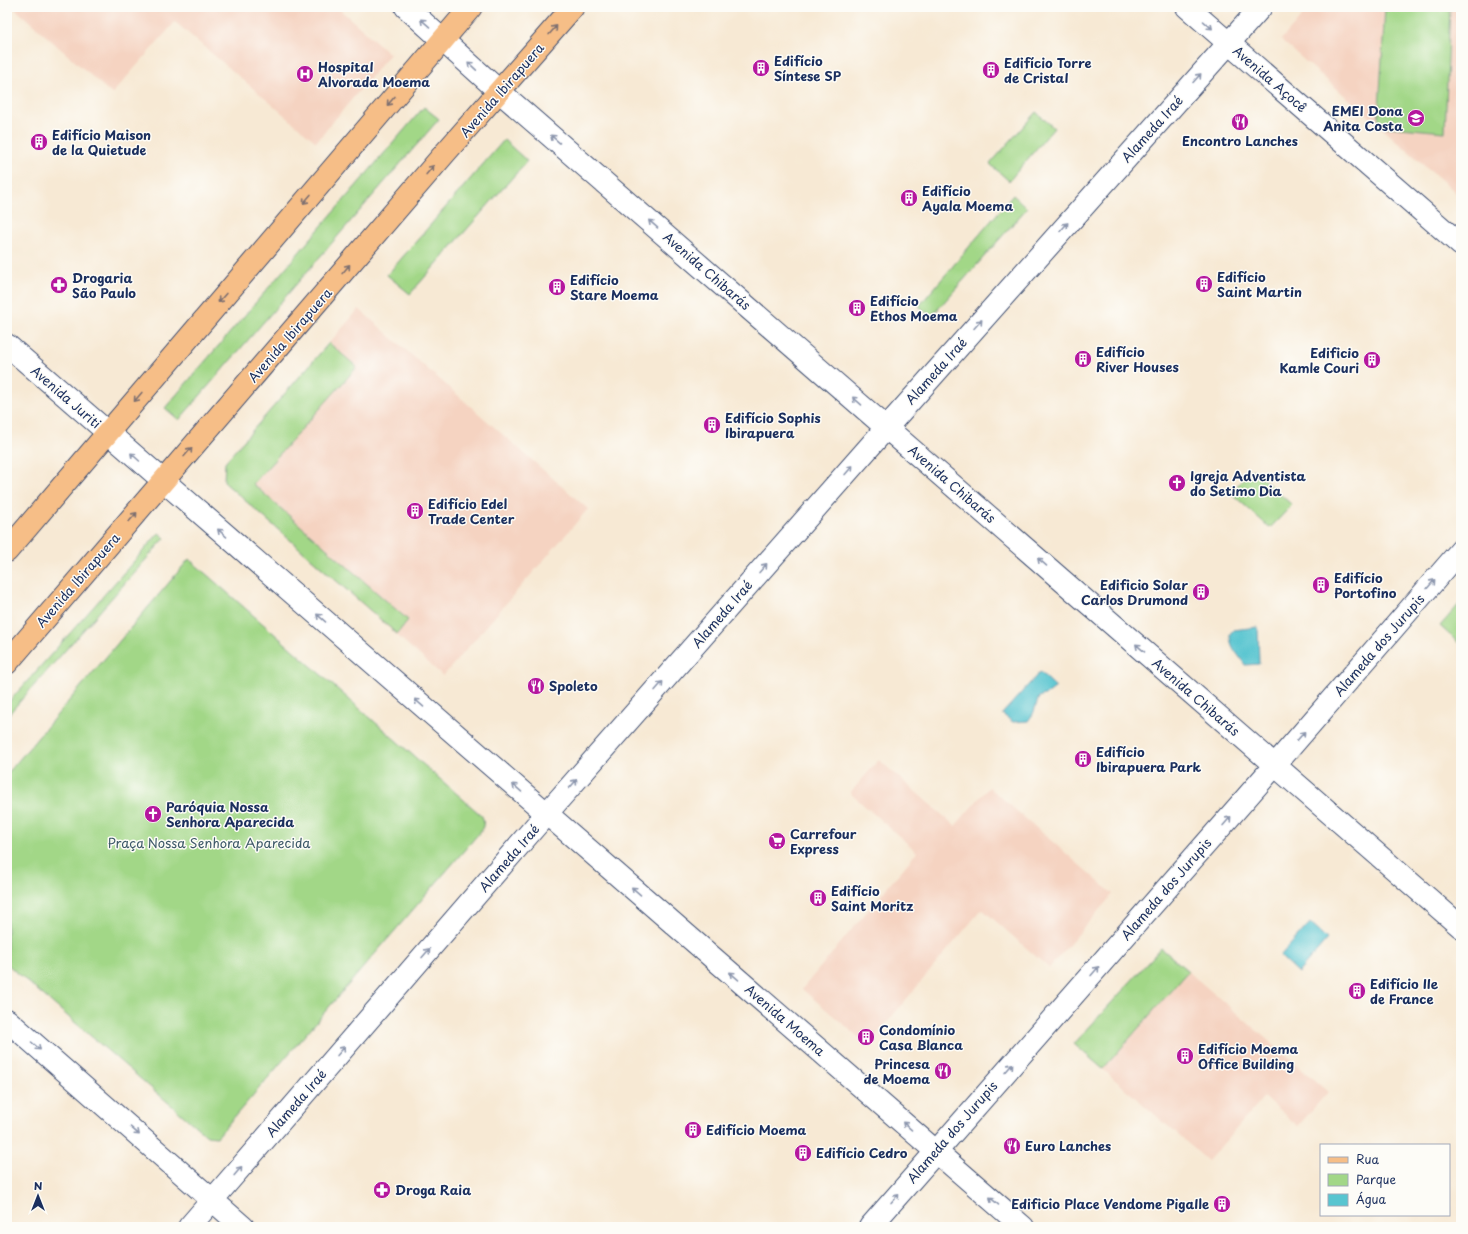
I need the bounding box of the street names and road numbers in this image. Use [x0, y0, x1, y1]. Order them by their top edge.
street label: Avenida Ibirapuera [455, 38, 548, 141]
street label: Avenida Açocê [1229, 41, 1312, 116]
street label: Alameda Iraé [1116, 91, 1187, 166]
street label: Avenida Chibarás [659, 227, 755, 314]
street label: Avenida Ibirapuera [243, 283, 336, 386]
street label: Alameda Iraé [900, 333, 971, 408]
street label: Avenida Juriti [27, 361, 106, 432]
street label: Avenida Chibarás [904, 440, 1000, 527]
street label: Avenida Ibirapuera [31, 528, 124, 631]
street label: Alameda Iraé [687, 576, 756, 652]
street label: Alameda dos Jurupis [1329, 589, 1428, 700]
street label: Avenida Chibarás [1148, 653, 1244, 740]
street label: Alameda Iraé [474, 820, 543, 896]
street label: Alameda dos Jurupis [1116, 833, 1215, 944]
street label: Avenida Moema [741, 979, 830, 1060]
street label: Alameda Iraé [261, 1065, 330, 1141]
street label: Alameda dos Jurupis [902, 1076, 1001, 1187]

